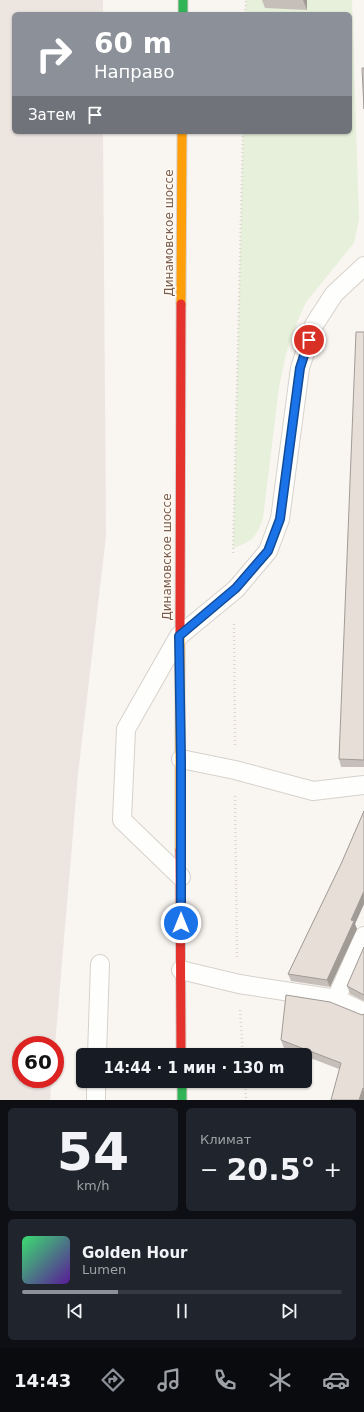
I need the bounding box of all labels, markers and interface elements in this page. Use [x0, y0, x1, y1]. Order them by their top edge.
text: 60 m [94, 27, 172, 60]
icon: right [28, 28, 80, 80]
text: Направо [94, 61, 174, 82]
icon: arrive [84, 104, 106, 126]
text: Затем [28, 106, 76, 124]
street label: Динамовское шоссе [162, 169, 176, 297]
pin [292, 323, 326, 357]
icon: arrive [298, 329, 320, 351]
street label: Динамовское шоссе [160, 493, 174, 621]
position arrow [160, 902, 202, 944]
speed limit sign: 60 [12, 1036, 64, 1088]
text: 14:44 · 1 мин · 130 m [104, 1059, 285, 1077]
text: 54 [57, 1122, 129, 1182]
text: Климат [200, 1132, 251, 1147]
text: 20.5° [226, 1152, 316, 1187]
text: − [200, 1157, 218, 1182]
text: + [324, 1157, 342, 1182]
text: km/h [77, 1178, 109, 1193]
text: Golden Hour [82, 1244, 188, 1262]
text: Lumen [82, 1262, 126, 1277]
icon: previous [64, 1300, 86, 1322]
icon: pause [171, 1300, 193, 1322]
icon: next [278, 1300, 300, 1322]
icon: directions [99, 1366, 127, 1394]
icon: music [155, 1366, 183, 1394]
icon: phone [211, 1366, 239, 1394]
icon: climate [266, 1366, 294, 1394]
icon: car [322, 1366, 350, 1394]
text: 14:43 [14, 1370, 71, 1391]

